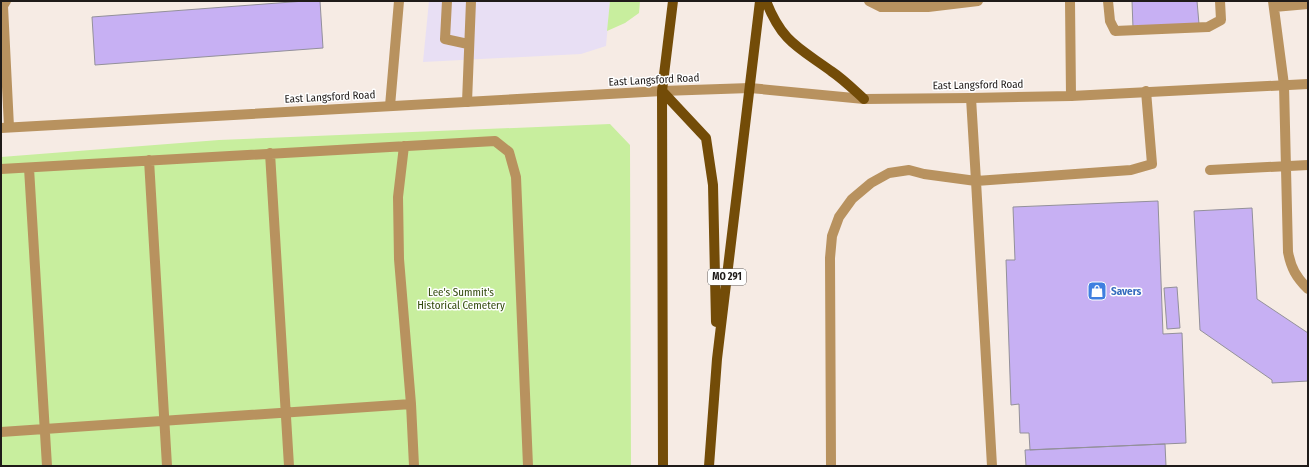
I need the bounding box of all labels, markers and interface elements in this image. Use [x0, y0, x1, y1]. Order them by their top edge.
street label: East Langsford Road [608, 71, 700, 89]
street label: East Langsford Road [932, 78, 1024, 92]
street label: East Langsford Road [284, 88, 376, 106]
road number: MO 291 [708, 269, 746, 285]
shop icon: Savers [1086, 280, 1108, 302]
place label: Savers [1111, 285, 1142, 298]
park label: Lee's Summit's Historical Cemetery [417, 286, 505, 312]

